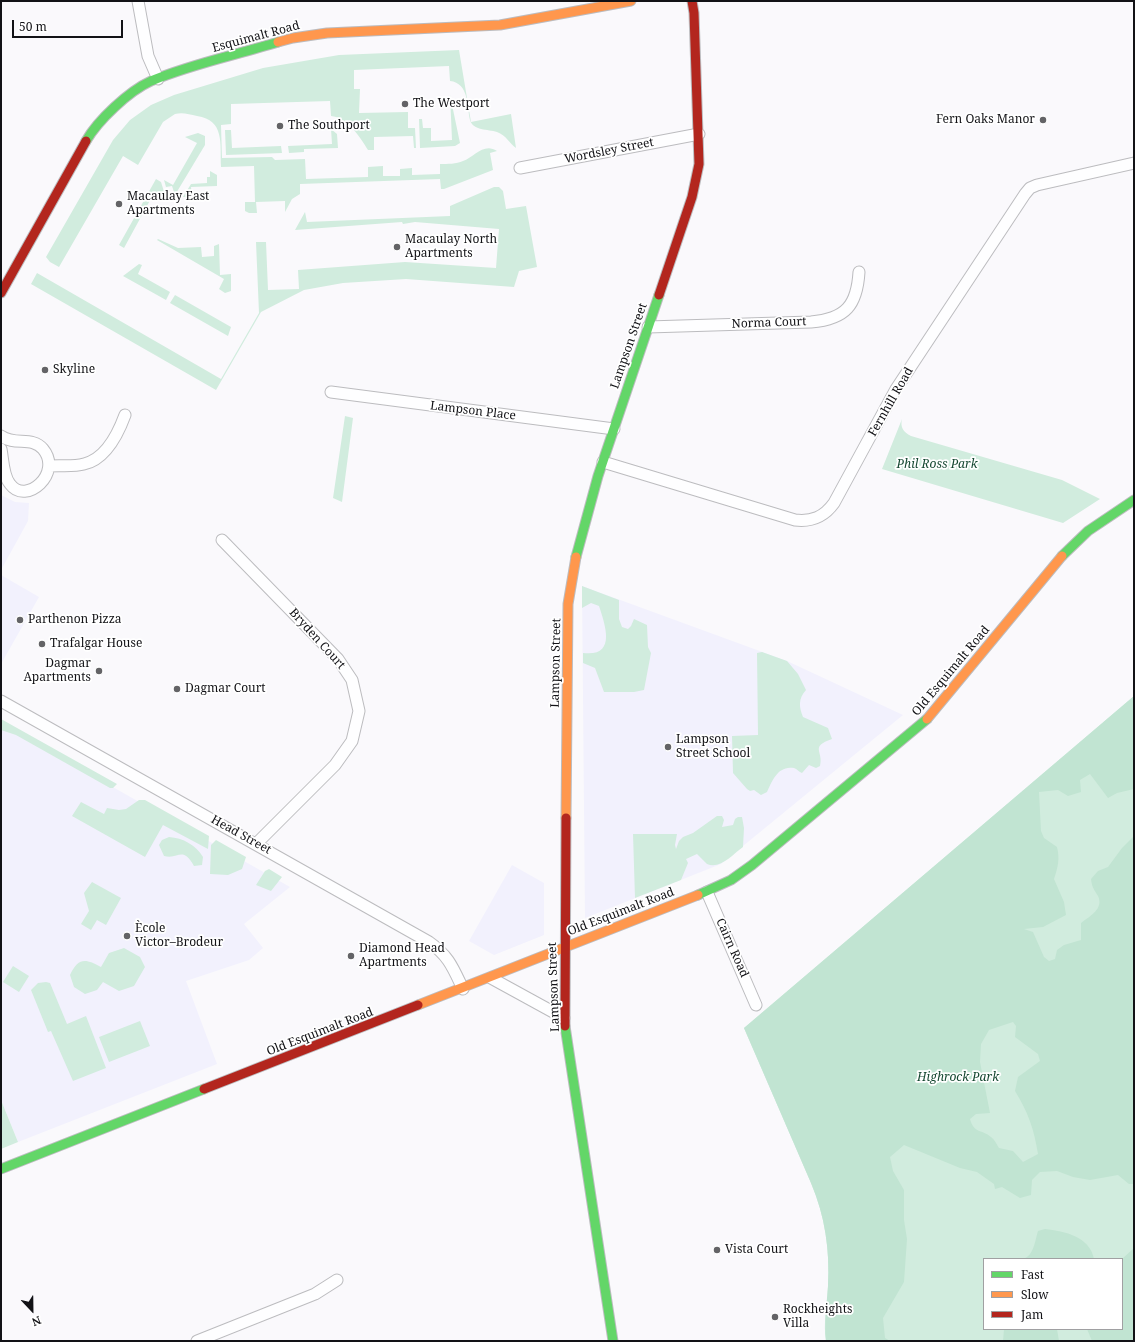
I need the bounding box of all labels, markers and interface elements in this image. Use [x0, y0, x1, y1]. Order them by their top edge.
scale bar [14, 12, 125, 38]
text: 50 m [19, 18, 47, 35]
street label: Esquimalt Road [211, 18, 301, 56]
place label: The Westport [413, 97, 490, 111]
marker: The Westport [400, 99, 410, 109]
place label: Fern Oaks Manor [936, 113, 1035, 127]
marker: Fern Oaks Manor [1038, 115, 1048, 125]
place label: The Southport [288, 119, 370, 133]
marker: The Southport [275, 121, 285, 131]
street label: Wordsley Street [563, 135, 655, 167]
place label: Macaulay East Apartments [127, 190, 209, 218]
marker: Macaulay East Apartments [114, 199, 124, 209]
place label: Macaulay North Apartments [405, 233, 497, 261]
marker: Macaulay North Apartments [392, 242, 402, 252]
street label: Lampson Street [608, 301, 650, 391]
street label: Norma Court [731, 315, 807, 331]
place label: Skyline [53, 363, 95, 377]
marker: Skyline [40, 365, 50, 375]
street label: Fernhill Road [865, 365, 917, 439]
street label: Lampson Place [429, 399, 517, 423]
park label: Phil Ross Park [897, 458, 977, 472]
street label: Bryden Court [286, 606, 348, 672]
place label: Parthenon Pizza [28, 613, 122, 627]
marker: Parthenon Pizza [15, 615, 25, 625]
street label: Lampson Street [548, 618, 564, 708]
street label: Old Esquimalt Road [909, 623, 993, 719]
place label: Trafalgar House [50, 637, 142, 651]
marker: Trafalgar House [37, 639, 47, 649]
place label: Dagmar Apartments [23, 657, 91, 685]
marker: Dagmar Apartments [94, 666, 104, 676]
place label: Dagmar Court [185, 682, 266, 696]
marker: Dagmar Court [172, 684, 182, 694]
place label: Lampson Street School [676, 733, 750, 761]
marker: Lampson Street School [663, 742, 673, 752]
street label: Head Street [208, 813, 274, 857]
street label: Old Esquimalt Road [566, 885, 676, 939]
street label: Cairn Road [713, 916, 751, 980]
place label: Ècole Victor–Brodeur [135, 922, 223, 950]
marker: Ècole Victor–Brodeur [122, 931, 132, 941]
place label: Diamond Head Apartments [359, 942, 445, 970]
street label: Lampson Street [545, 942, 563, 1032]
marker: Diamond Head Apartments [346, 951, 356, 961]
street label: Old Esquimalt Road [265, 1005, 375, 1059]
park label: Highrock Park [917, 1071, 999, 1085]
place label: Vista Court [725, 1243, 788, 1257]
marker: Vista Court [712, 1245, 722, 1255]
legend [983, 1258, 1123, 1330]
text: Fast [1021, 1266, 1044, 1283]
text: Slow [1021, 1286, 1049, 1303]
north arrow [12, 1290, 52, 1330]
place label: Rockheights Villa [783, 1303, 852, 1331]
text: Jam [1021, 1306, 1043, 1323]
marker: Rockheights Villa [770, 1312, 780, 1322]
text: N [30, 1313, 44, 1330]

